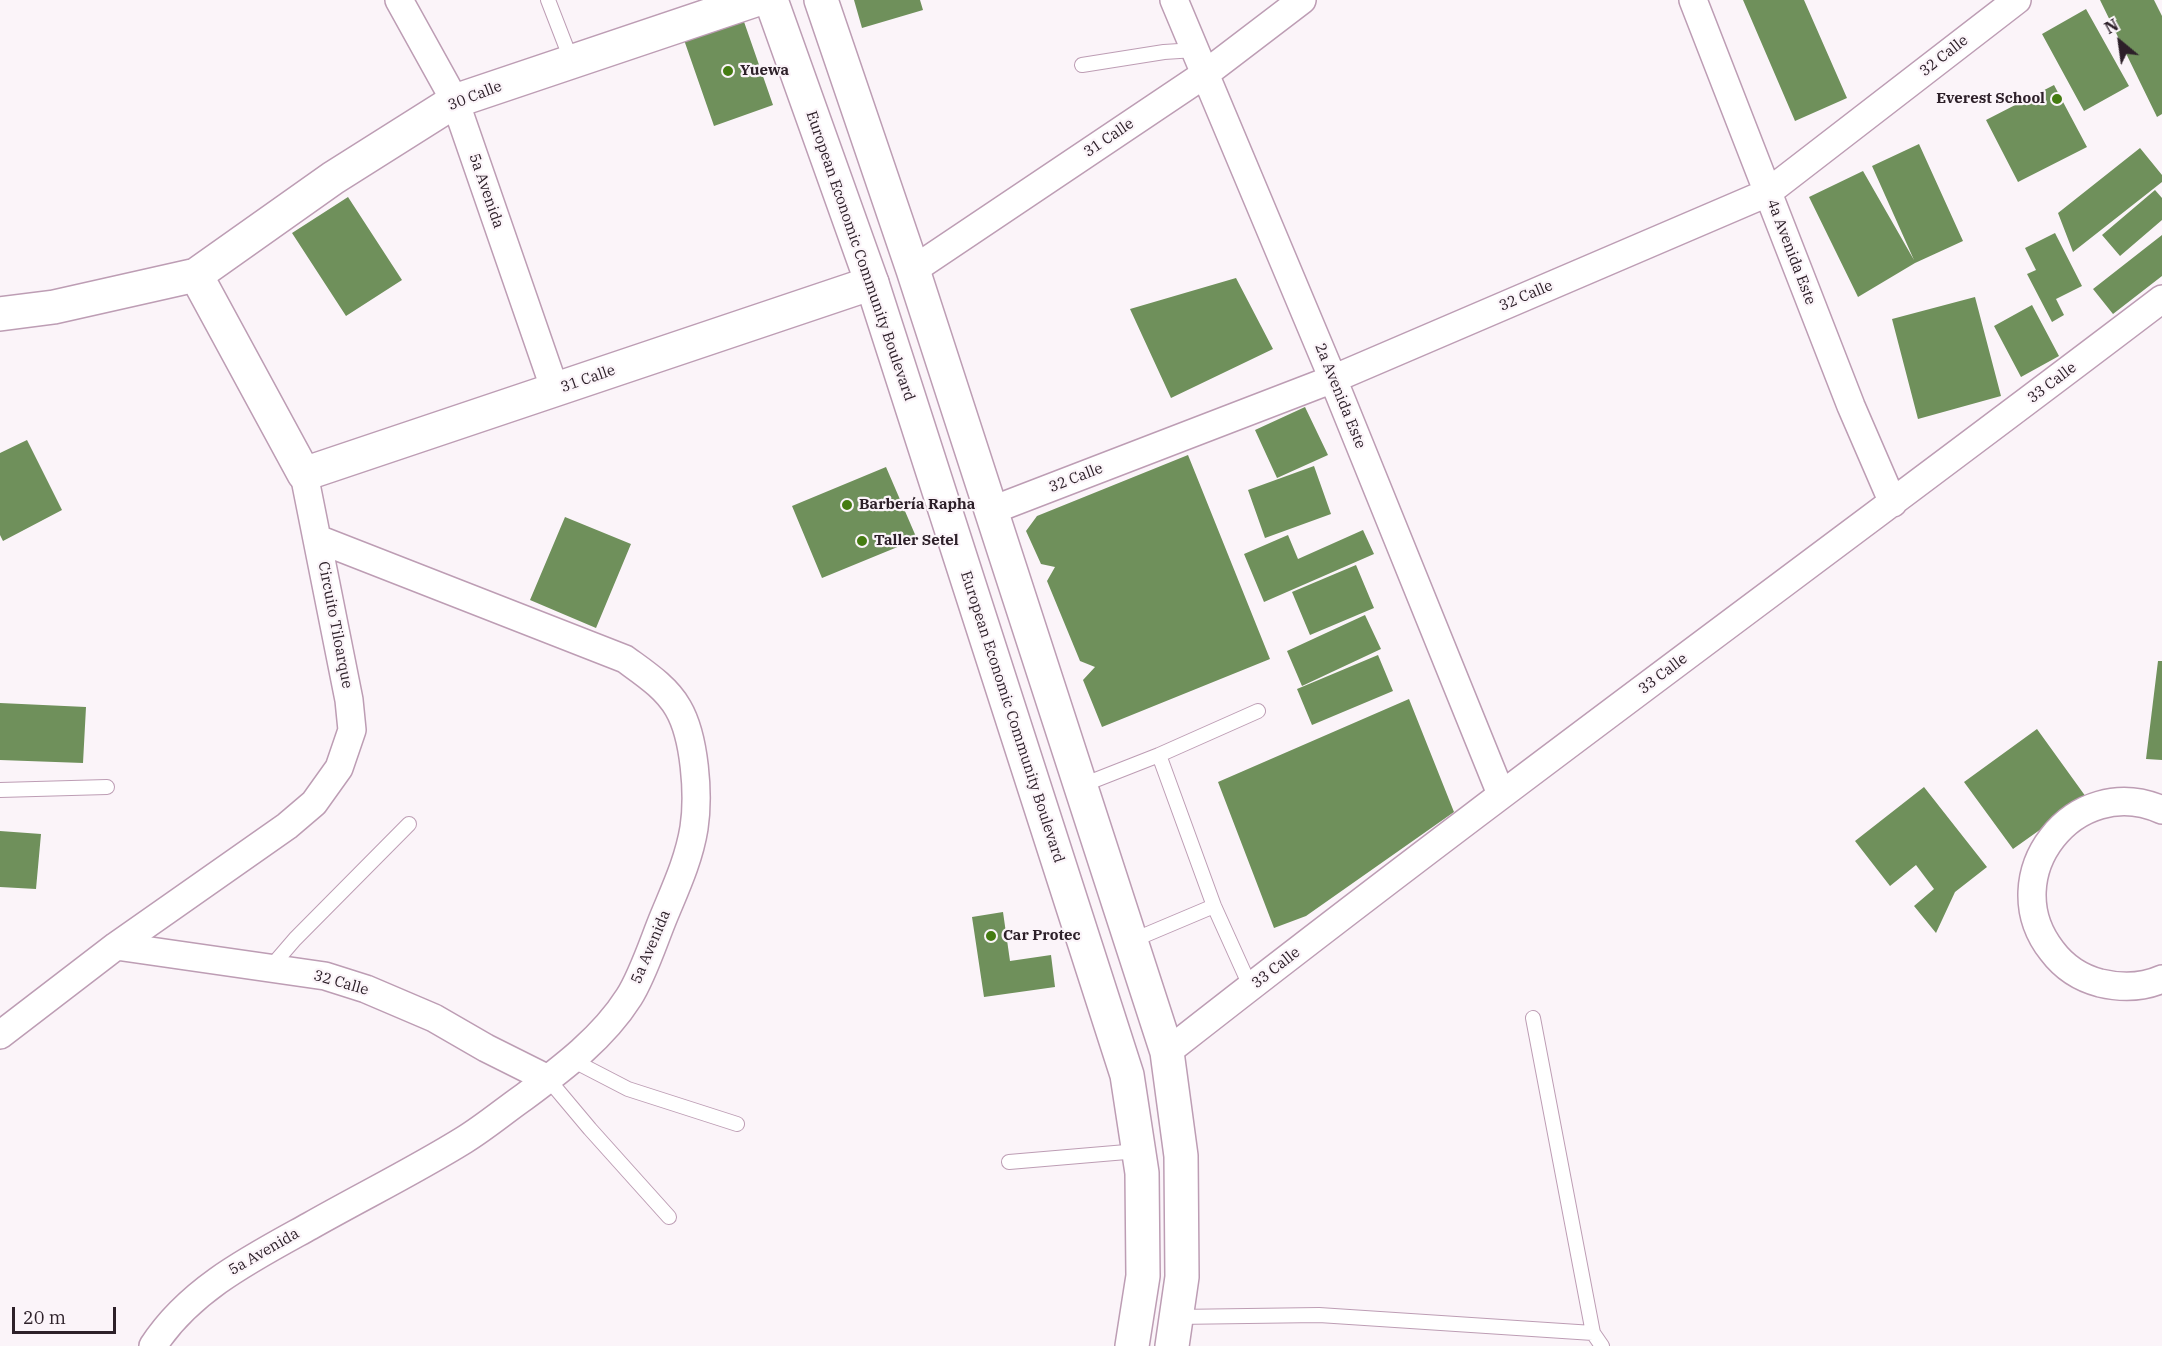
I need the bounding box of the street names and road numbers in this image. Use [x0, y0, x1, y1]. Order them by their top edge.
street label: 32 Calle [1916, 32, 1972, 80]
street label: 30 Calle [445, 78, 505, 114]
street label: European Economic Community Boulevard [802, 109, 918, 403]
street label: 31 Calle [1081, 115, 1137, 161]
street label: 5a Avenida [465, 151, 507, 231]
street label: 4a Avenida Este [1763, 197, 1819, 307]
street label: 32 Calle [1497, 277, 1555, 315]
street label: 2a Avenida Este [1311, 341, 1369, 451]
street label: 33 Calle [2024, 359, 2080, 407]
street label: 31 Calle [558, 361, 618, 397]
street label: 32 Calle [1046, 460, 1106, 496]
street label: Circuito Tiloarque [314, 560, 356, 690]
street label: European Economic Community Boulevard [956, 569, 1068, 865]
street label: 33 Calle [1635, 650, 1691, 698]
street label: 5a Avenida [627, 908, 675, 986]
street label: 33 Calle [1248, 944, 1304, 992]
street label: 32 Calle [311, 967, 371, 999]
street label: 5a Avenida [226, 1225, 302, 1279]

